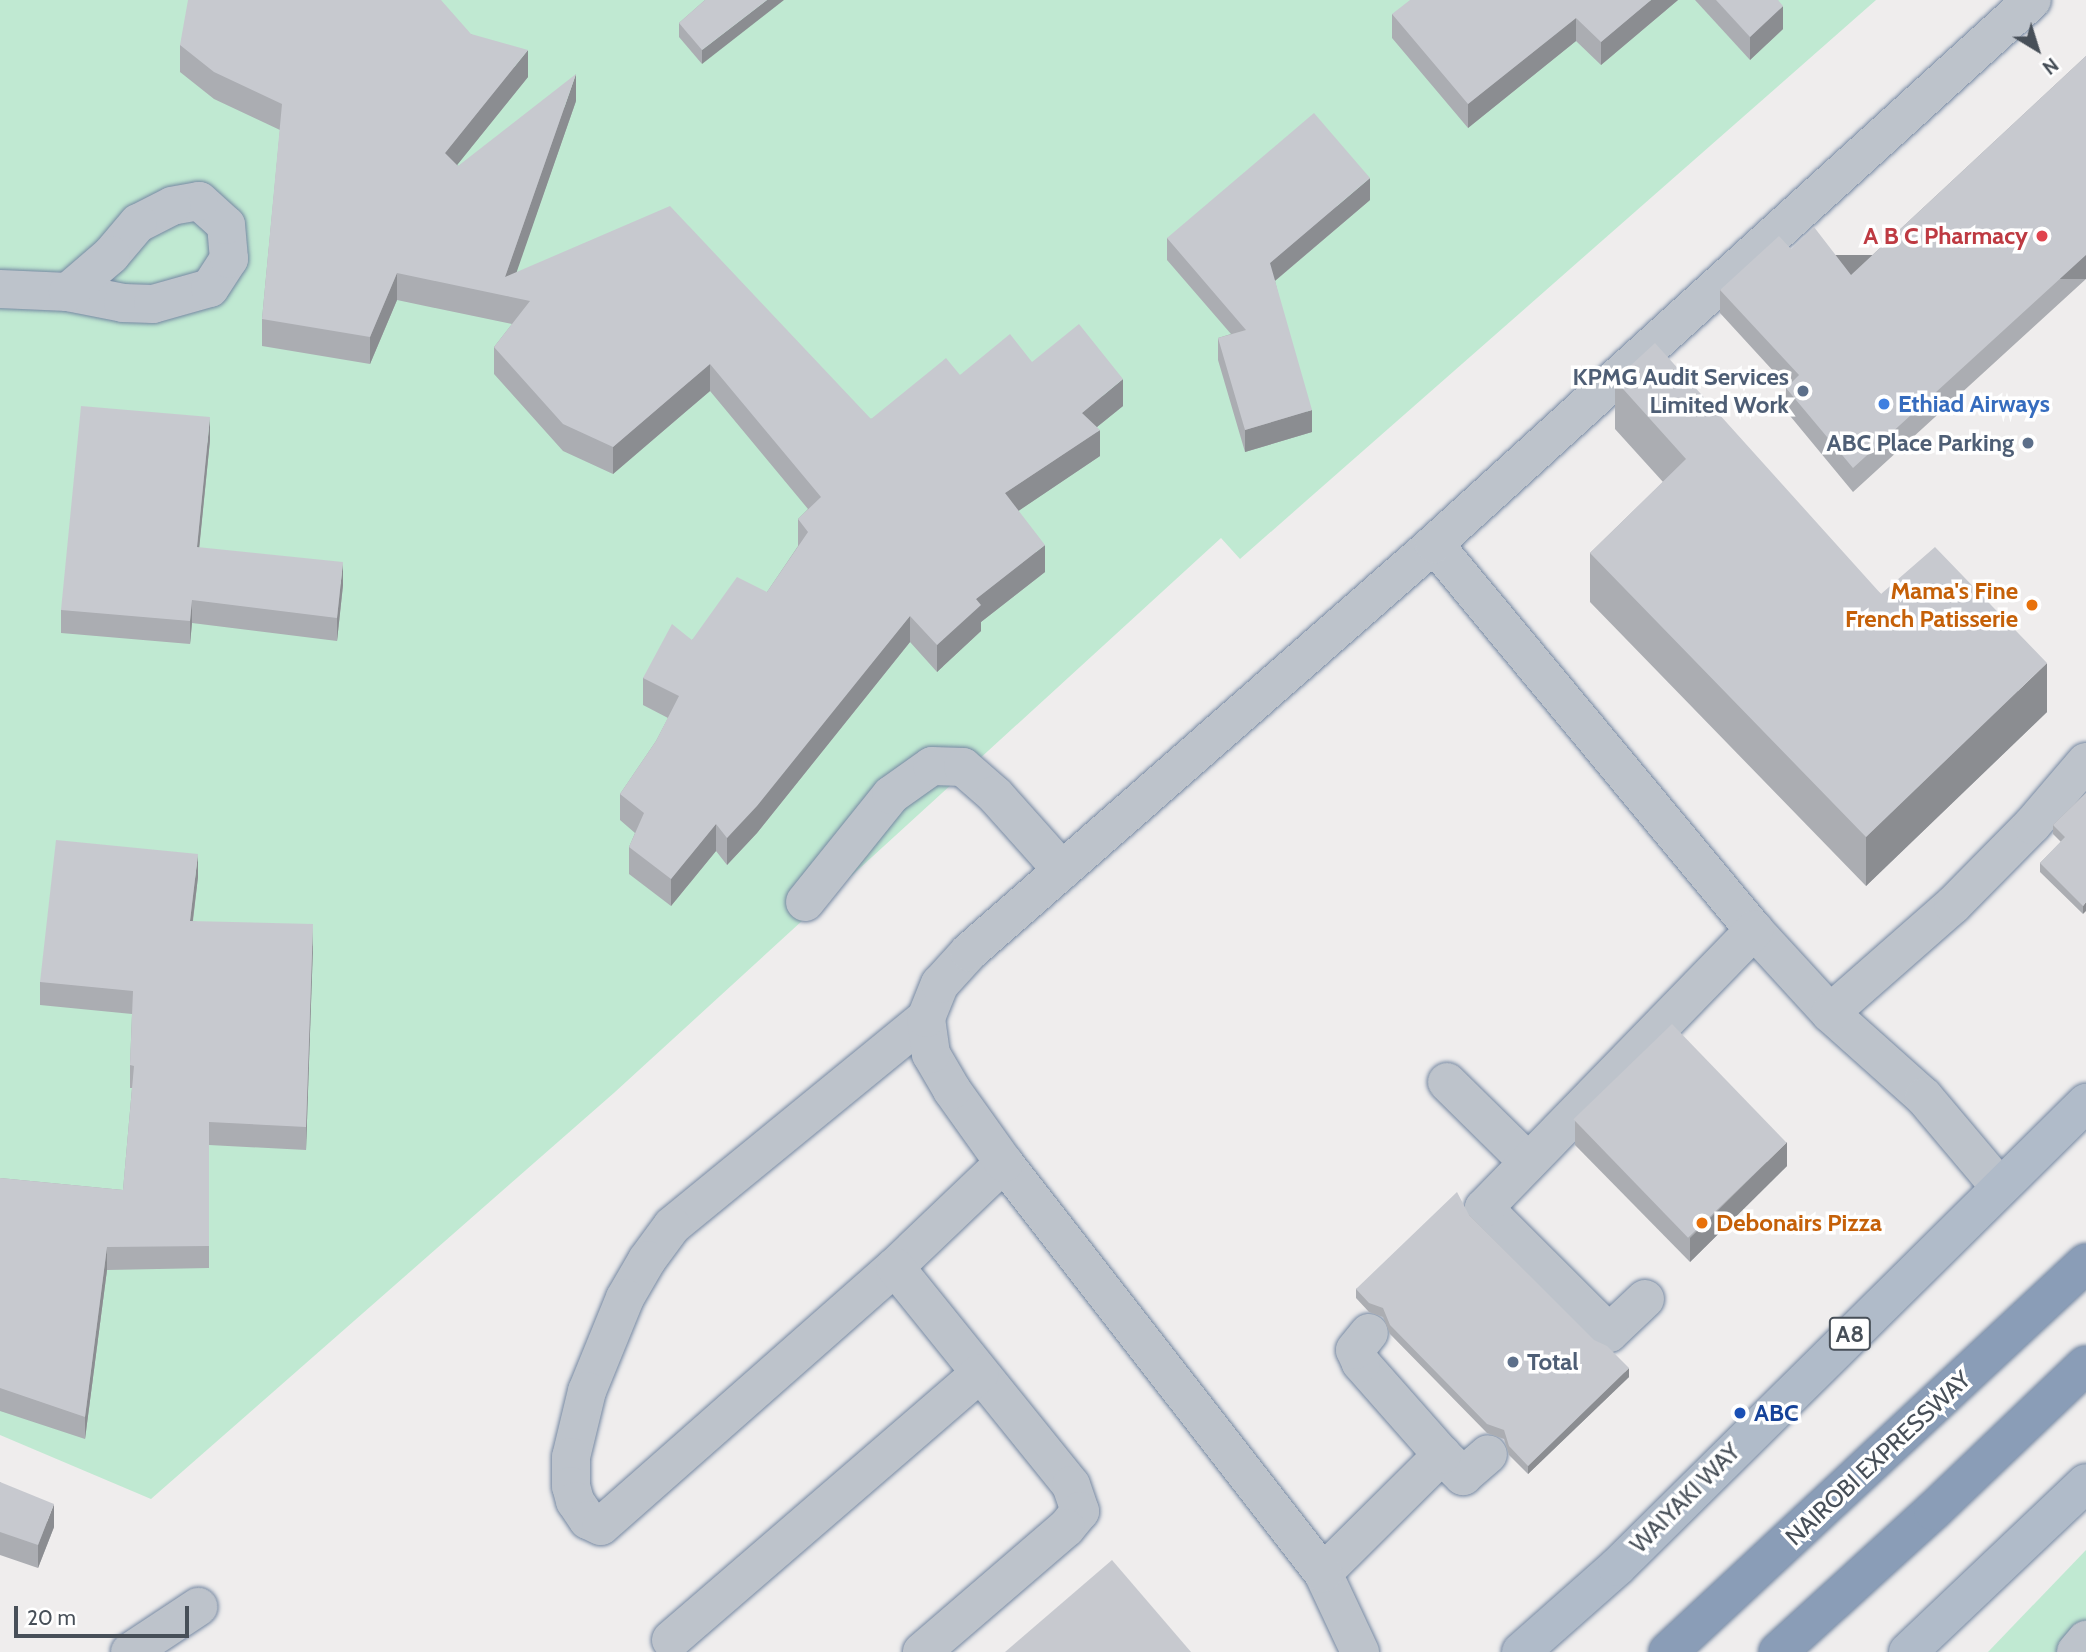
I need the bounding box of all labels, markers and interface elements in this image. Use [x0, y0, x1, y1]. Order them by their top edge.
north arrow [2002, 14, 2072, 84]
text: N [2038, 53, 2063, 79]
place label: A B C Pharmacy [1863, 222, 2028, 250]
marker: A B C Pharmacy [2034, 228, 2050, 244]
place label: KPMG Audit Services Limited Work [1573, 363, 1789, 419]
marker: KPMG Audit Services Limited Work [1795, 383, 1811, 399]
place label: Ethiad Airways [1898, 390, 2050, 418]
marker: Ethiad Airways [1876, 396, 1892, 412]
place label: ABC Place Parking [1826, 429, 2014, 457]
marker: ABC Place Parking [2020, 435, 2036, 451]
place label: Mama's Fine French Patisserie [1845, 577, 2018, 633]
marker: Mama's Fine French Patisserie [2024, 597, 2040, 613]
place label: Debonairs Pizza [1716, 1209, 1882, 1237]
marker: Debonairs Pizza [1694, 1215, 1710, 1231]
road number: A8 [1827, 1315, 1873, 1354]
place label: Total [1527, 1348, 1579, 1376]
marker: Total [1505, 1354, 1521, 1370]
street label: NAIROBI EXPRESSWAY [1780, 1365, 1976, 1551]
place label: ABC [1754, 1399, 1799, 1427]
marker: ABC [1732, 1405, 1748, 1421]
street label: WAIYAKI WAY [1624, 1437, 1746, 1559]
scale bar [18, 1592, 192, 1636]
text: 20 m [27, 1605, 76, 1630]

